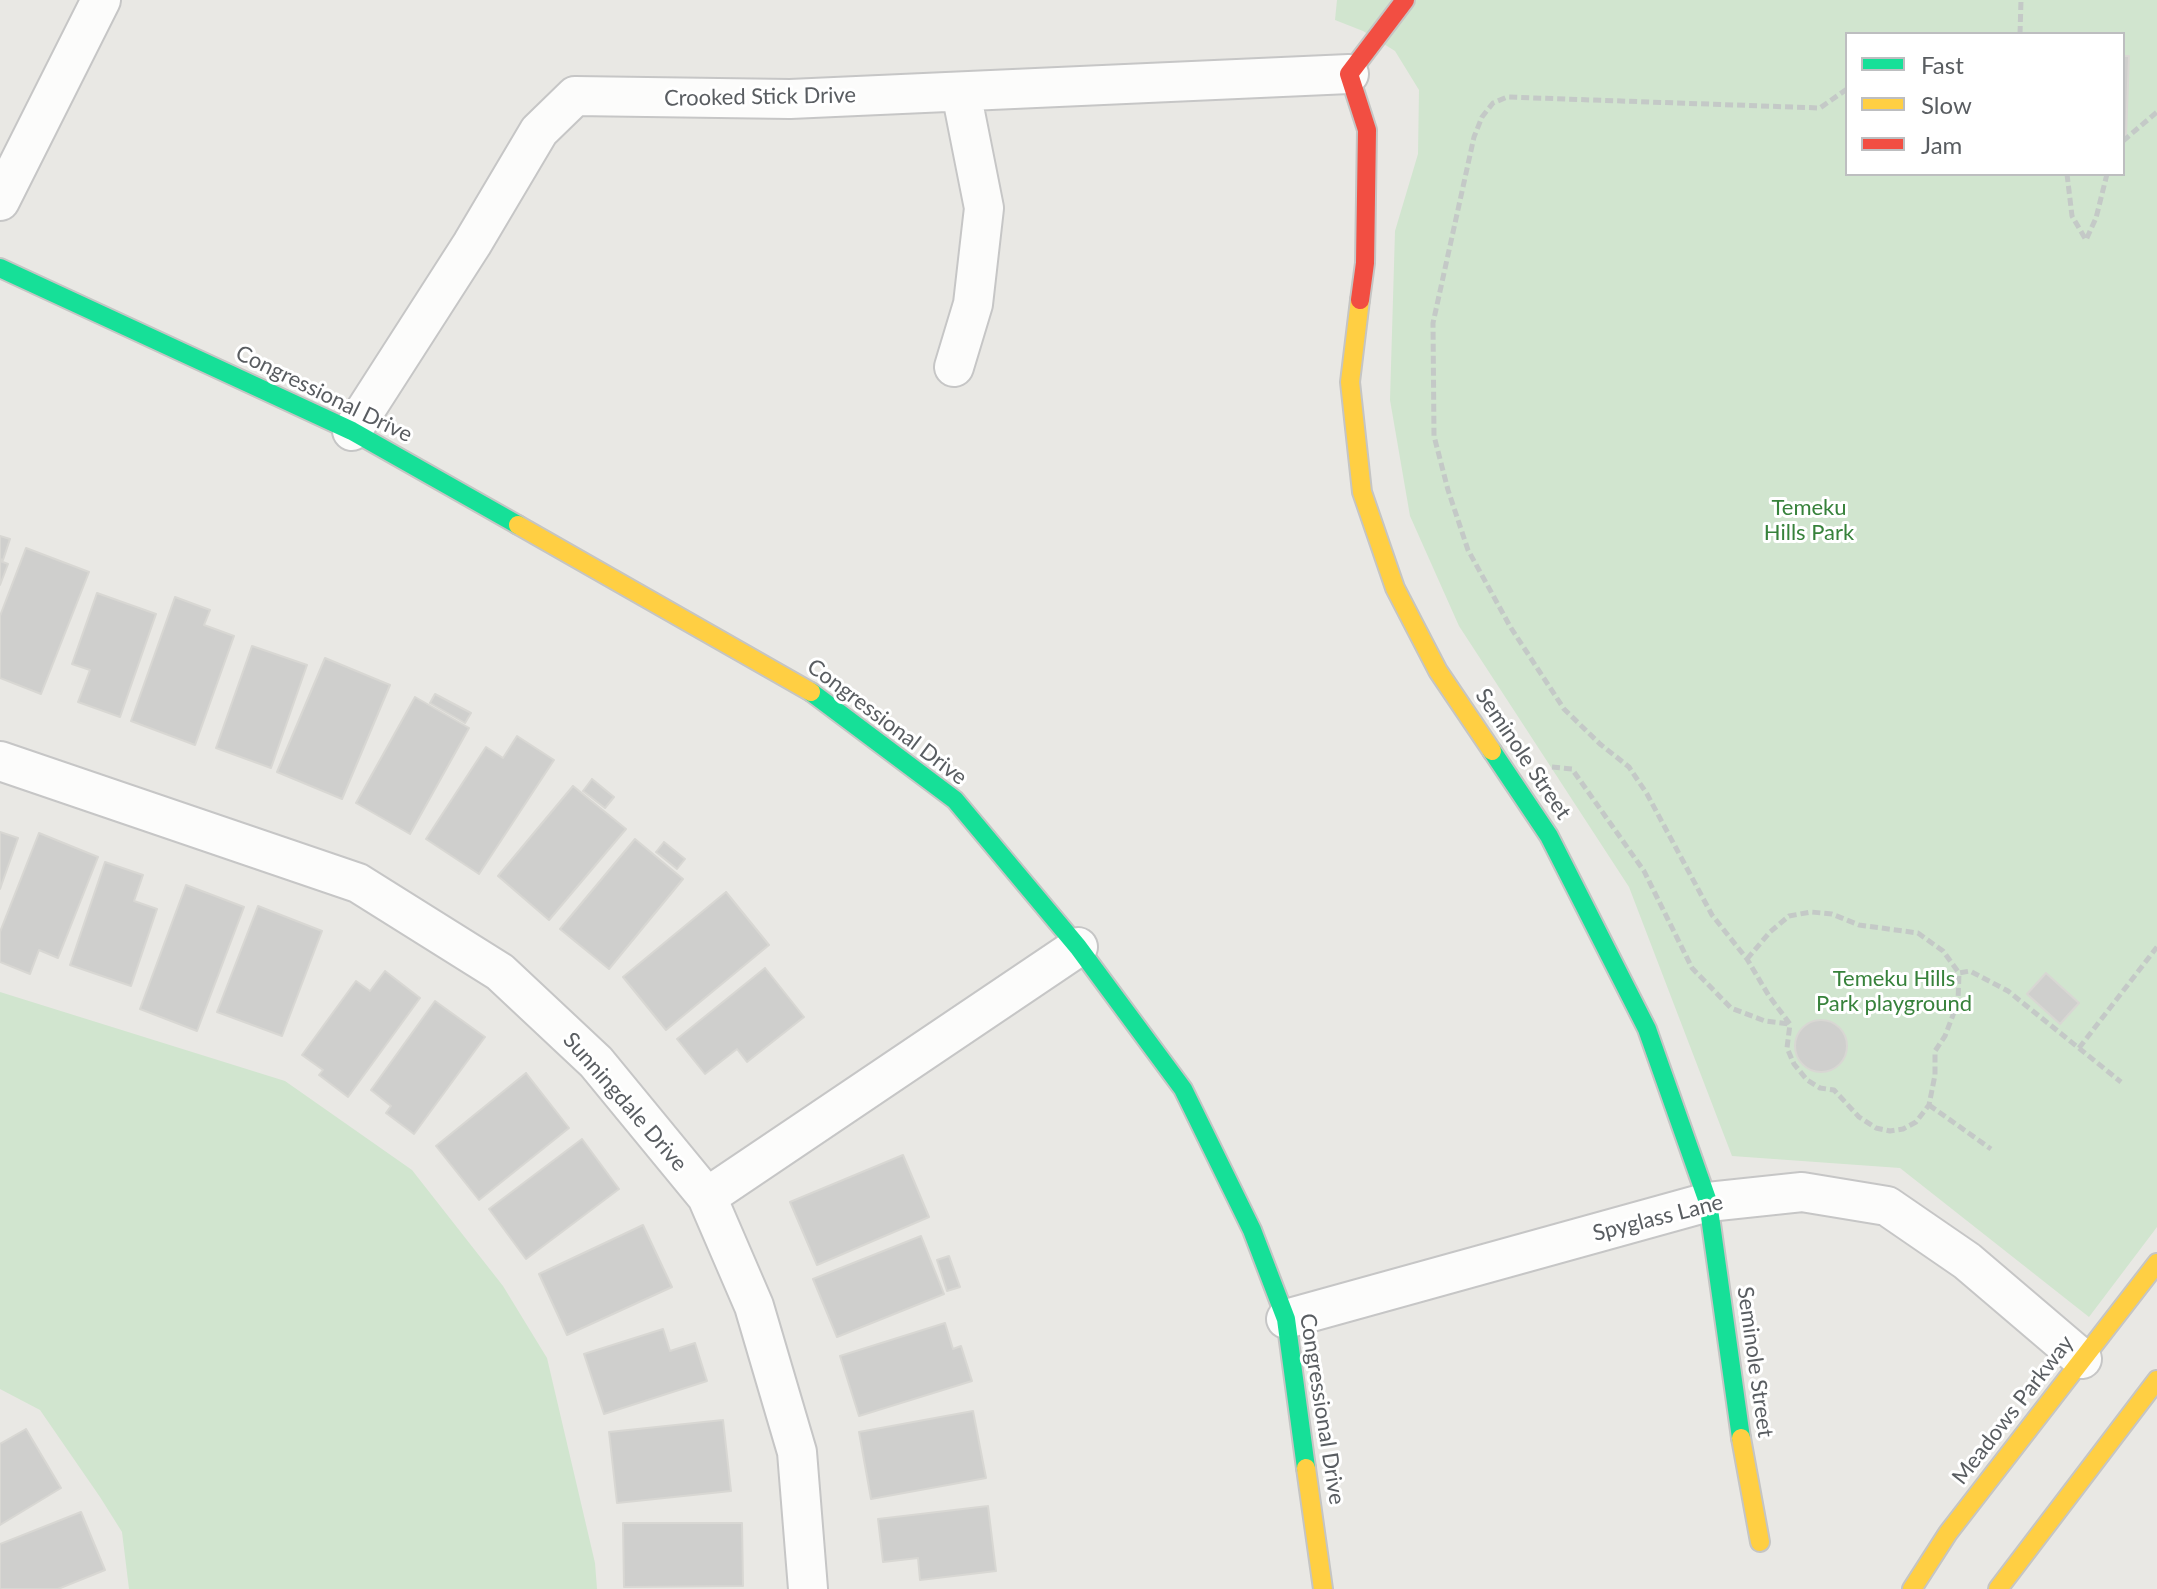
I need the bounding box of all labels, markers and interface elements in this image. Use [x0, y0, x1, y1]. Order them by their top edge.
legend [1845, 32, 2125, 176]
text: Fast [1921, 50, 1964, 79]
street label: Crooked Stick Drive [664, 82, 856, 112]
text: Slow [1921, 90, 1972, 119]
text: Jam [1921, 130, 1962, 159]
street label: Congressional Drive [231, 340, 417, 448]
park label: Temeku Hills Park [1764, 495, 1854, 546]
street label: Congressional Drive [802, 653, 972, 791]
street label: Seminole Street [1470, 684, 1576, 824]
park label: Temeku Hills Park playground [1816, 966, 1972, 1018]
street label: Sunningdale Drive [557, 1027, 693, 1177]
street label: Spyglass Lane [1590, 1189, 1726, 1247]
street label: Seminole Street [1731, 1285, 1779, 1439]
street label: Congressional Drive [1294, 1312, 1350, 1506]
street label: Meadows Parkway [1947, 1330, 2079, 1490]

